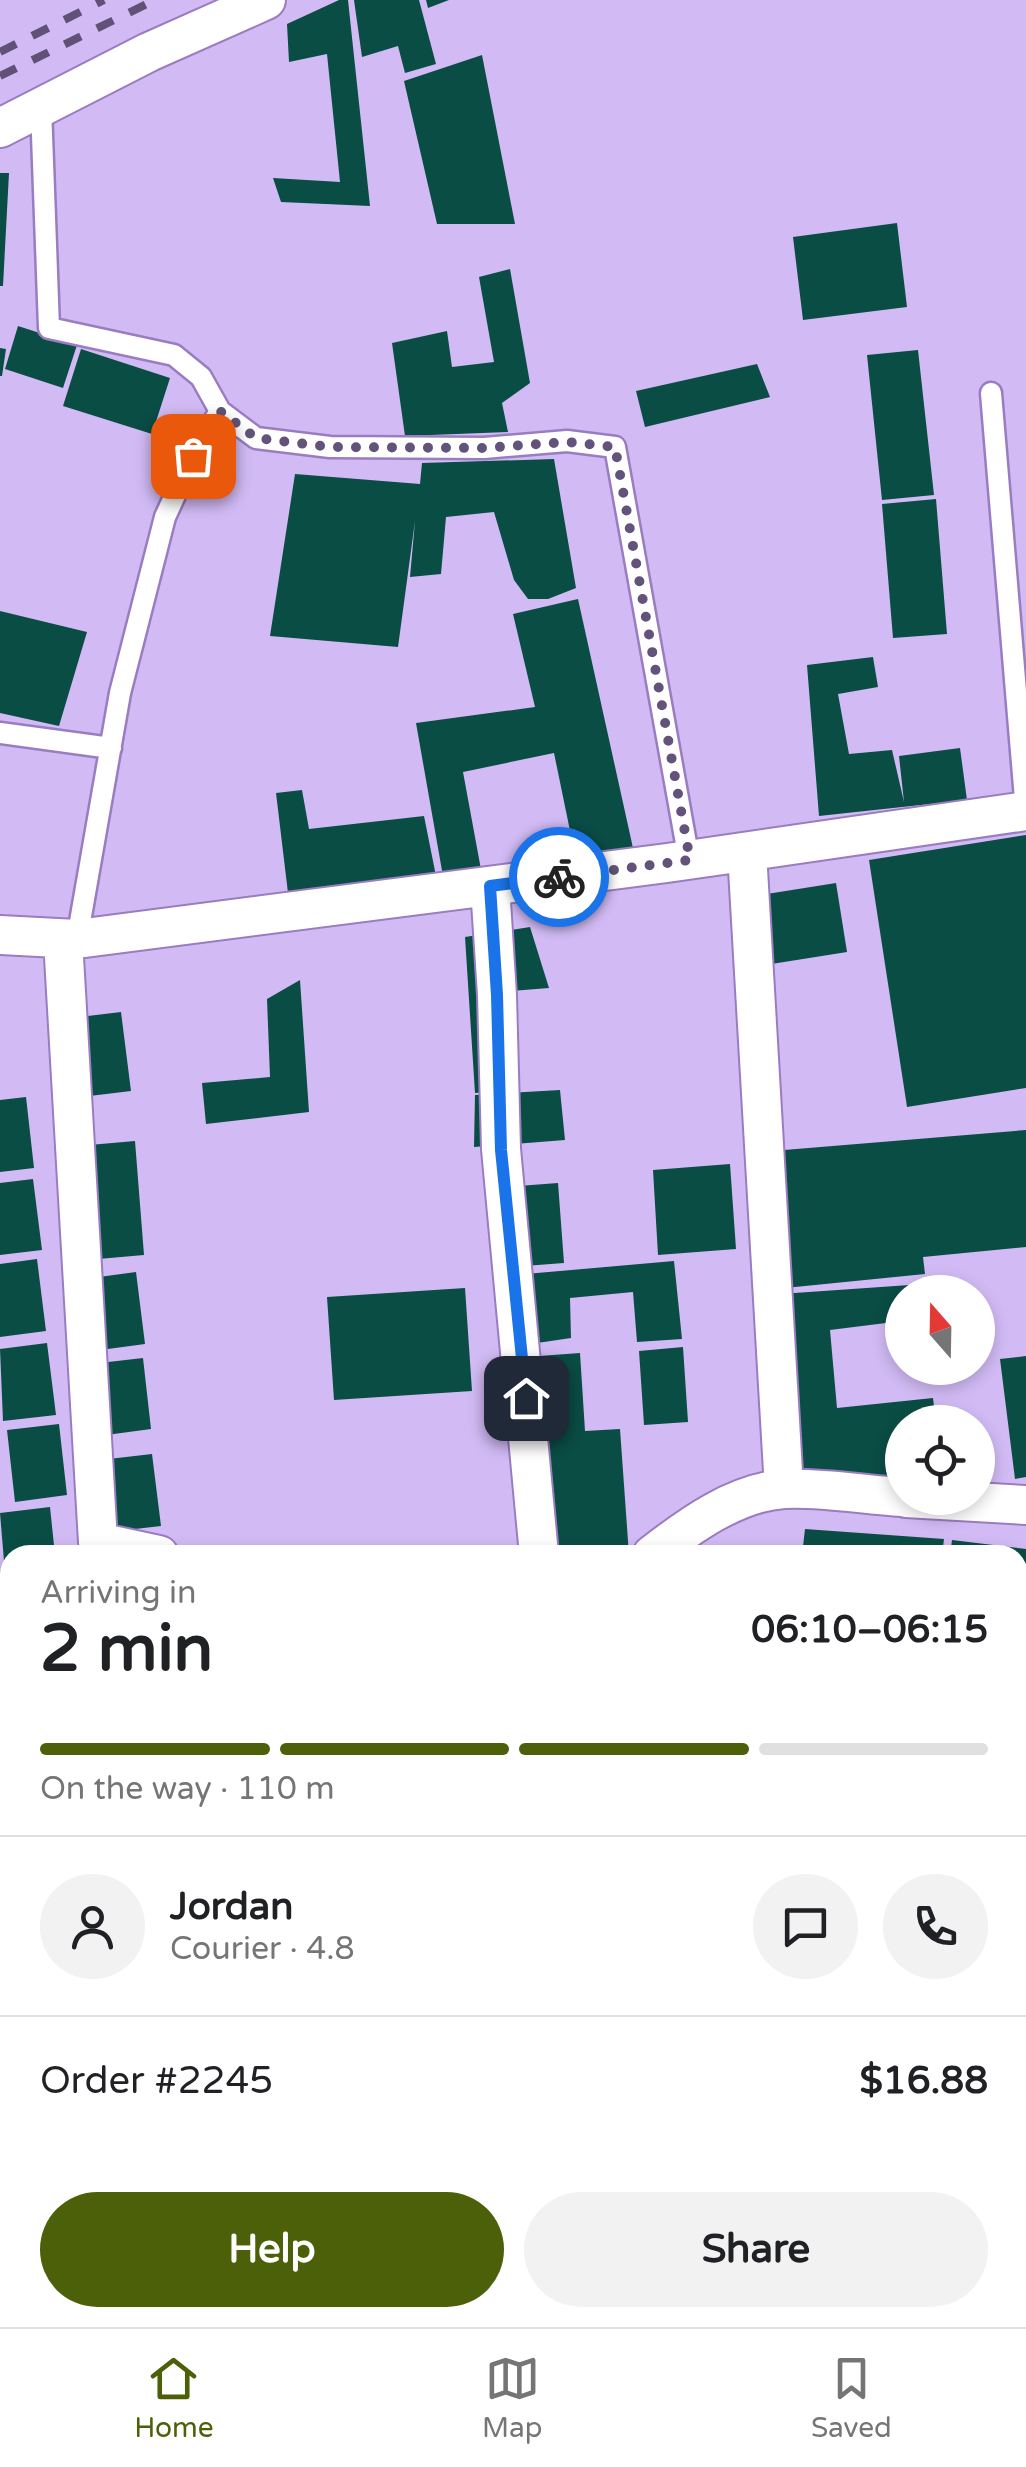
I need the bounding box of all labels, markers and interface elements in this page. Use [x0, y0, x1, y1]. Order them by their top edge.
pin [151, 414, 236, 499]
icon: bag [166, 429, 221, 484]
courier [509, 827, 609, 927]
icon: bike [532, 850, 587, 905]
north arrow [885, 1275, 995, 1385]
map controls [885, 1275, 995, 1515]
pin [484, 1356, 569, 1441]
icon: home [499, 1371, 554, 1426]
button: locate [885, 1405, 995, 1515]
text: Arriving in [40, 1574, 197, 1612]
text: 06:10–06:15 [751, 1607, 988, 1653]
text: 2 min [40, 1610, 213, 1689]
text: On the way · 110 m [40, 1770, 335, 1808]
button: person [40, 1874, 145, 1979]
button: chat [753, 1874, 858, 1979]
button: phone [883, 1874, 988, 1979]
text: Jordan [170, 1884, 293, 1930]
text: Courier · 4.8 [170, 1930, 355, 1968]
text: Order #2245 [40, 2058, 273, 2104]
text: $16.88 [859, 2058, 988, 2104]
button: Help [40, 2192, 504, 2307]
button: Share [524, 2192, 988, 2307]
tab: Home [134, 2351, 214, 2445]
tab: Map [482, 2351, 542, 2445]
tab: Saved [811, 2351, 892, 2445]

